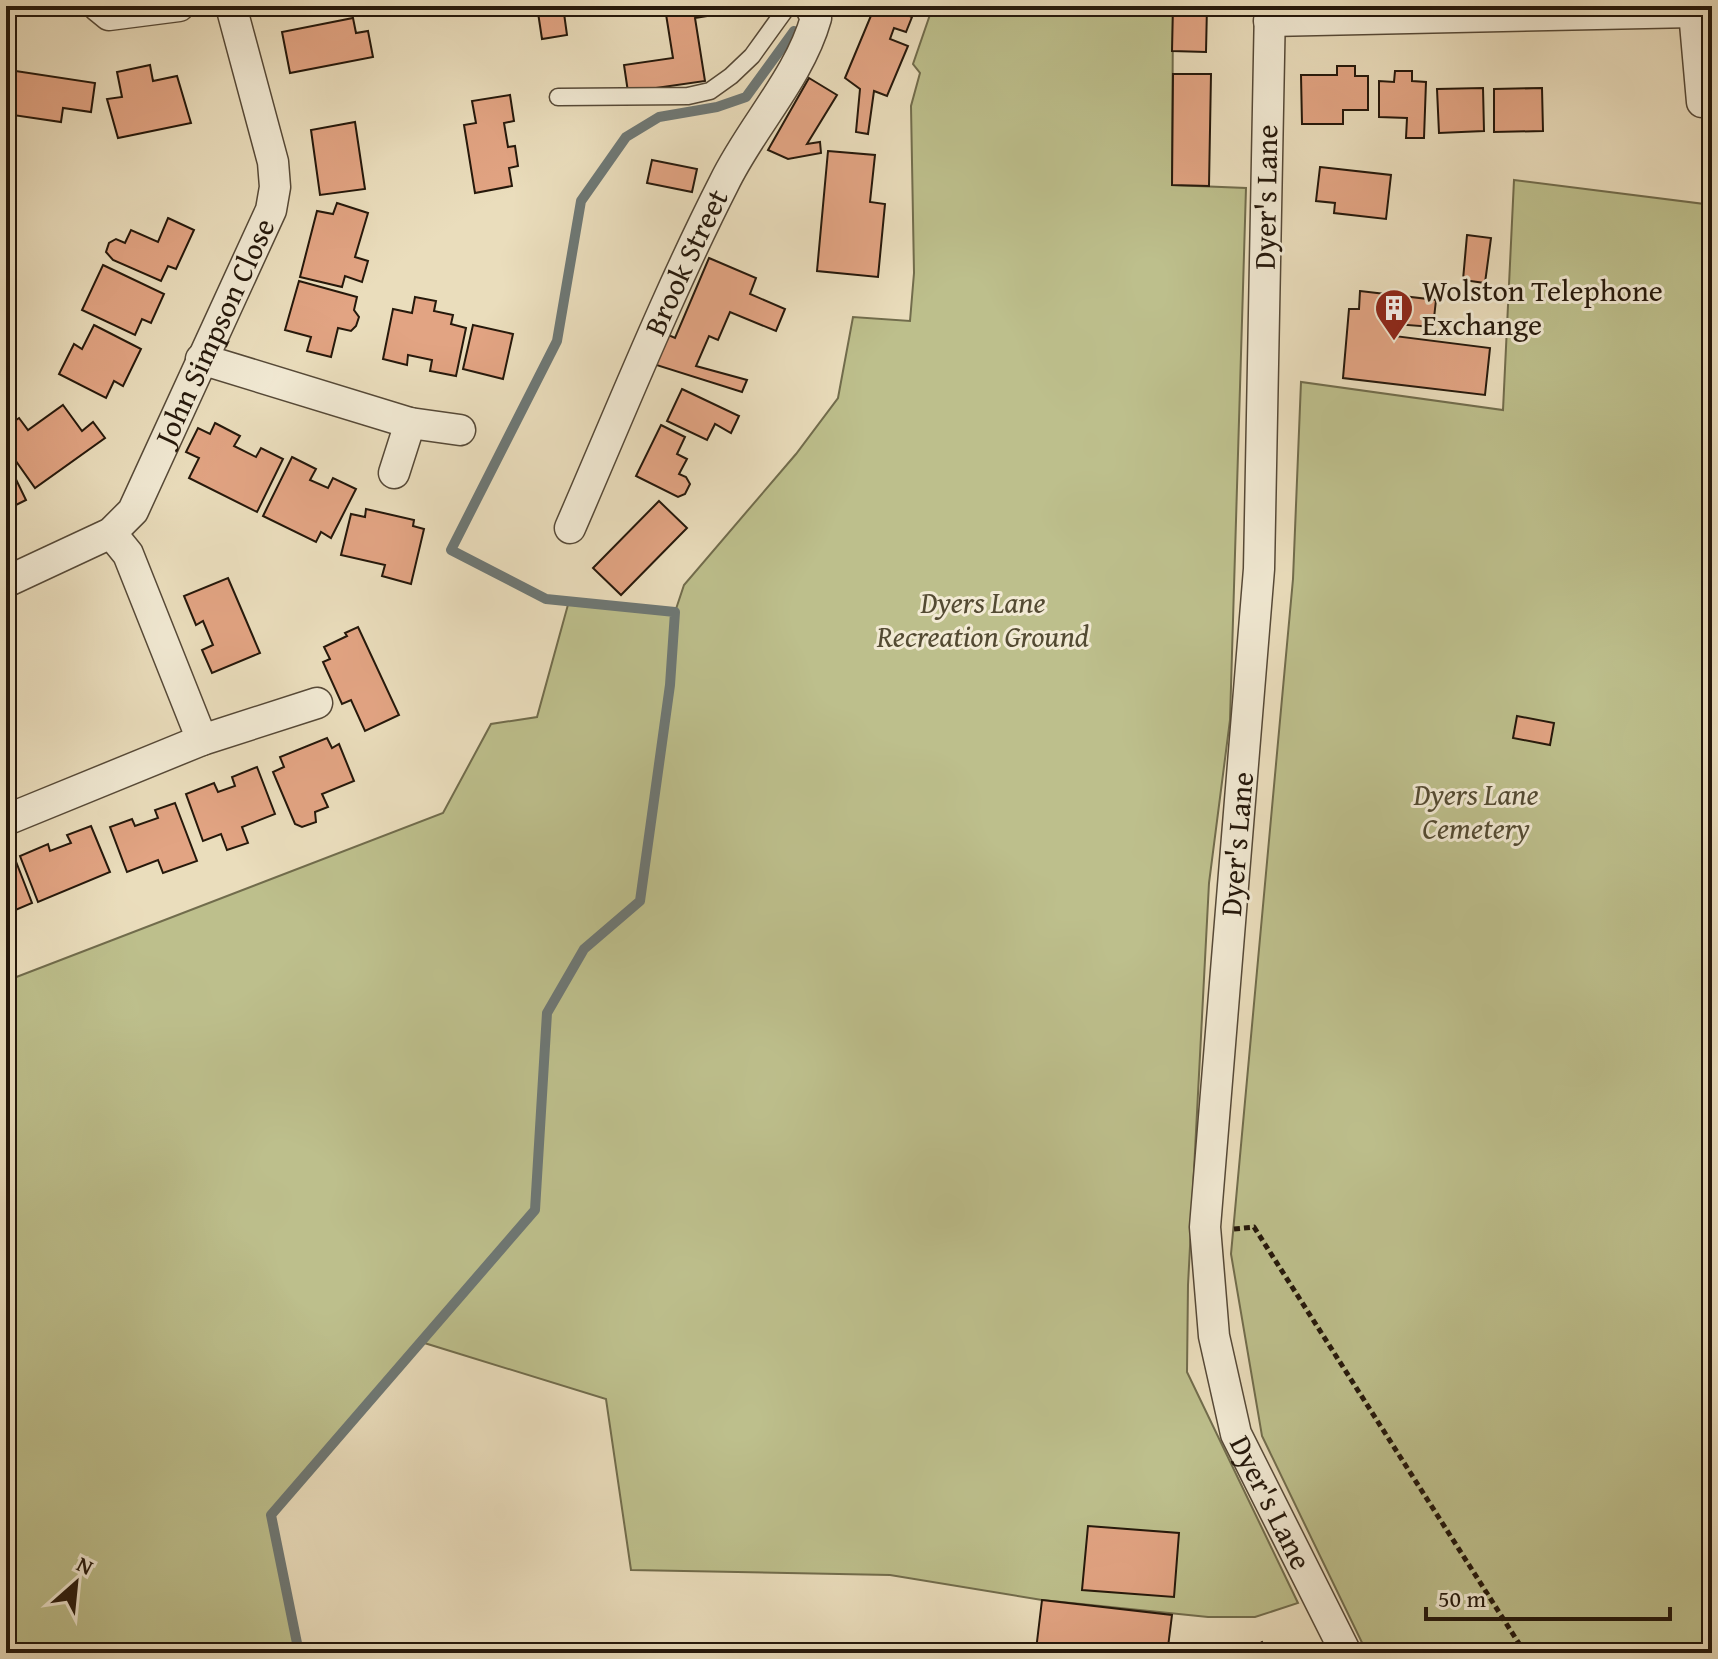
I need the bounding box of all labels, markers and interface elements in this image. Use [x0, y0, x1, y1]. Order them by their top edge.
street label: Dyer's Lane [1242, 124, 1288, 270]
street label: Brook Street [632, 181, 739, 342]
street label: John Simpson Close [141, 211, 285, 456]
place label: Wolston Telephone Exchange [1422, 268, 1663, 346]
building icon: Wolston Telephone Exchange [1373, 287, 1415, 342]
park label: Dyers Lane Recreation Ground [876, 580, 1089, 658]
street label: Dyer's Lane [1208, 770, 1264, 918]
park label: Dyers Lane Cemetery [1412, 772, 1539, 850]
street label: Dyer's Lane [1219, 1428, 1324, 1577]
north arrow [36, 1543, 116, 1623]
text: N [71, 1548, 99, 1583]
scale bar [1426, 1571, 1670, 1621]
text: 50 m [1438, 1581, 1486, 1616]

